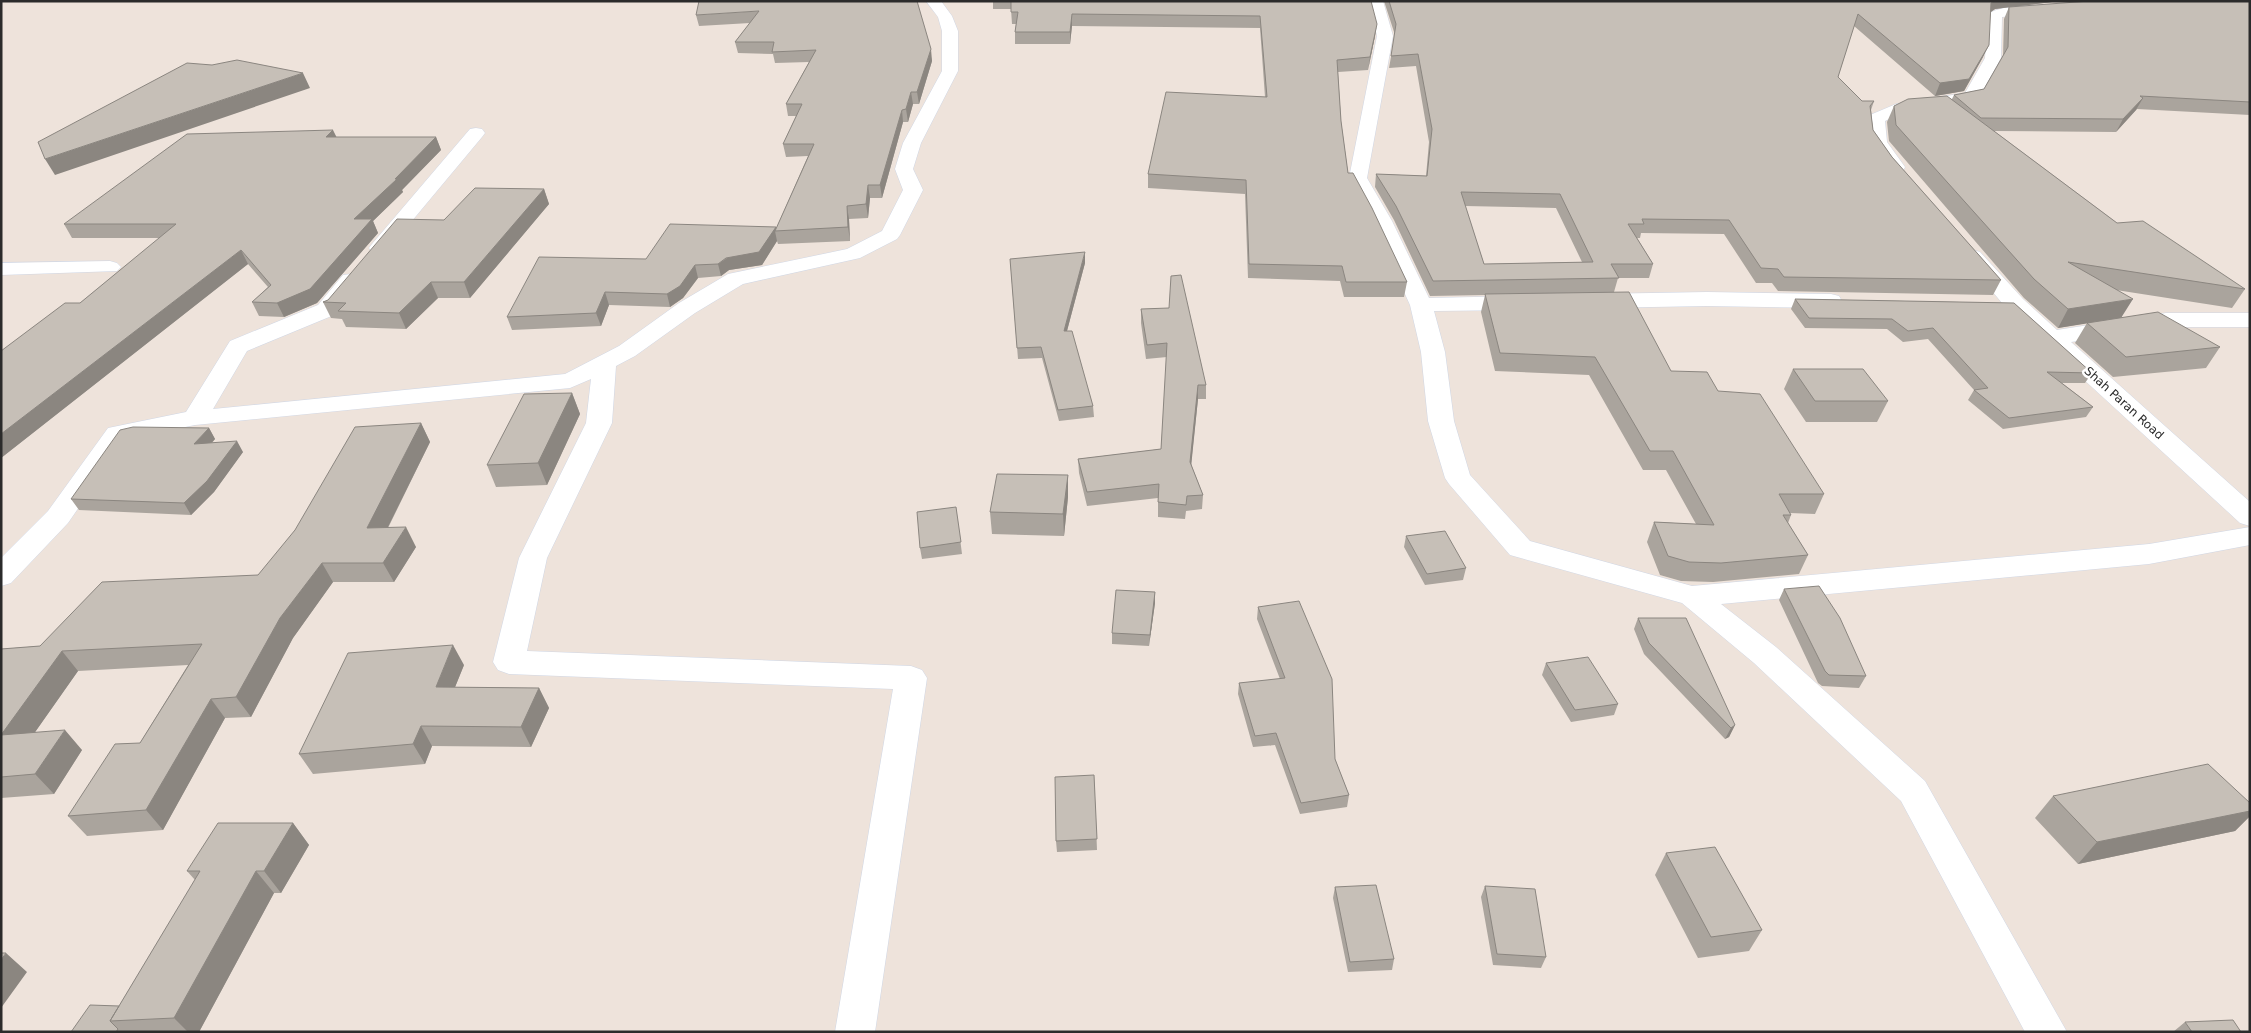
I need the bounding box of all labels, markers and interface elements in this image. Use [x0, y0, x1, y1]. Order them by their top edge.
street label: Shah Paran Road [2081, 364, 2167, 442]

